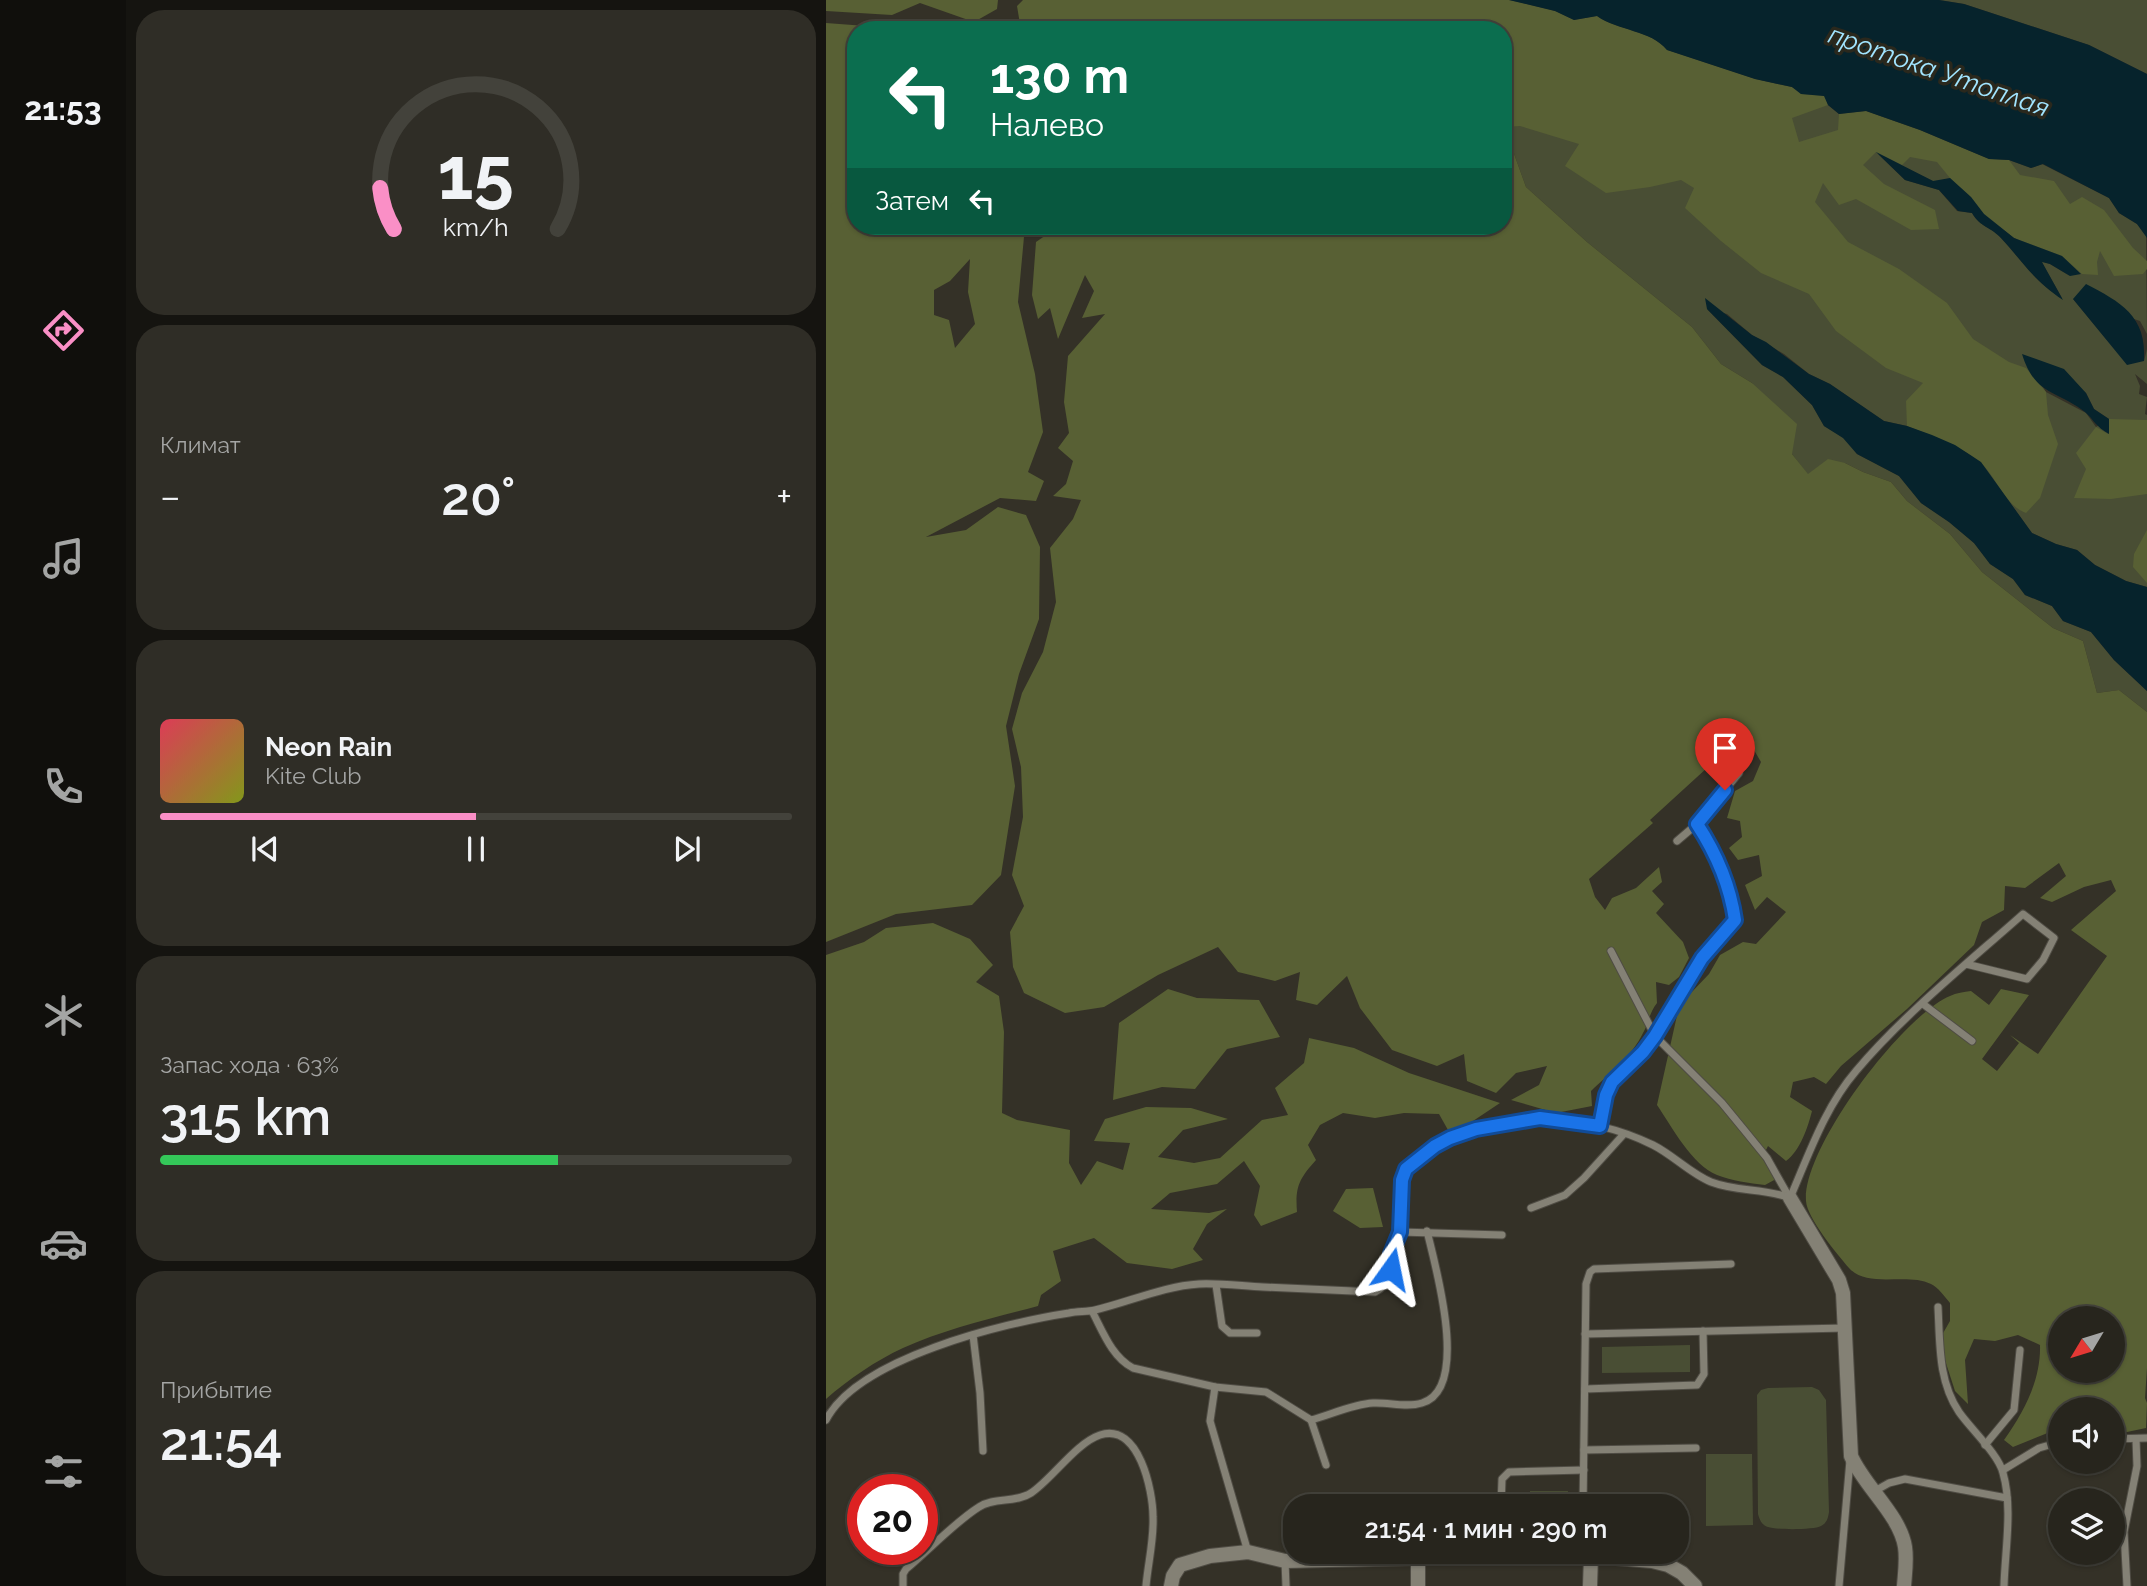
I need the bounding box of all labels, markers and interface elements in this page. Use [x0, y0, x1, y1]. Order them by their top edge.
water label: протока Утоплая [1825, 19, 2053, 123]
text: 130 m [990, 47, 1129, 104]
icon: left [875, 49, 966, 140]
text: 21:53 [24, 90, 102, 127]
text: Налево [990, 106, 1104, 143]
text: 15 [438, 131, 514, 216]
icon: left [963, 182, 1001, 220]
text: Затем [875, 186, 949, 216]
text: km/h [443, 211, 509, 241]
icon: directions [39, 306, 88, 355]
text: Климат [160, 431, 241, 458]
text: 20° [441, 466, 515, 527]
text: − [160, 474, 180, 519]
text: + [776, 474, 792, 519]
icon: music [39, 534, 88, 583]
pin [1695, 718, 1755, 790]
icon: arrive [1706, 729, 1744, 767]
text: Neon Rain [265, 732, 392, 762]
icon: phone [39, 762, 88, 811]
text: Kite Club [265, 762, 362, 789]
icon: previous [246, 830, 284, 868]
icon: pause [457, 830, 495, 868]
icon: next [668, 830, 706, 868]
icon: climate [39, 991, 88, 1040]
text: Запас хода · 63% [160, 1051, 339, 1078]
text: 315 km [160, 1086, 331, 1147]
icon: car [39, 1219, 88, 1268]
position arrow [1354, 1232, 1428, 1306]
north arrow [2048, 1306, 2124, 1382]
map controls [2048, 1306, 2125, 1565]
text: Прибытие [160, 1376, 272, 1403]
button: sound [2048, 1397, 2125, 1474]
text: 21:54 [160, 1411, 283, 1472]
icon: filters [39, 1447, 88, 1496]
speed limit sign: 20 [847, 1474, 938, 1565]
button: layers [2048, 1488, 2125, 1565]
text: 21:54 · 1 мин · 290 m [1365, 1514, 1607, 1544]

